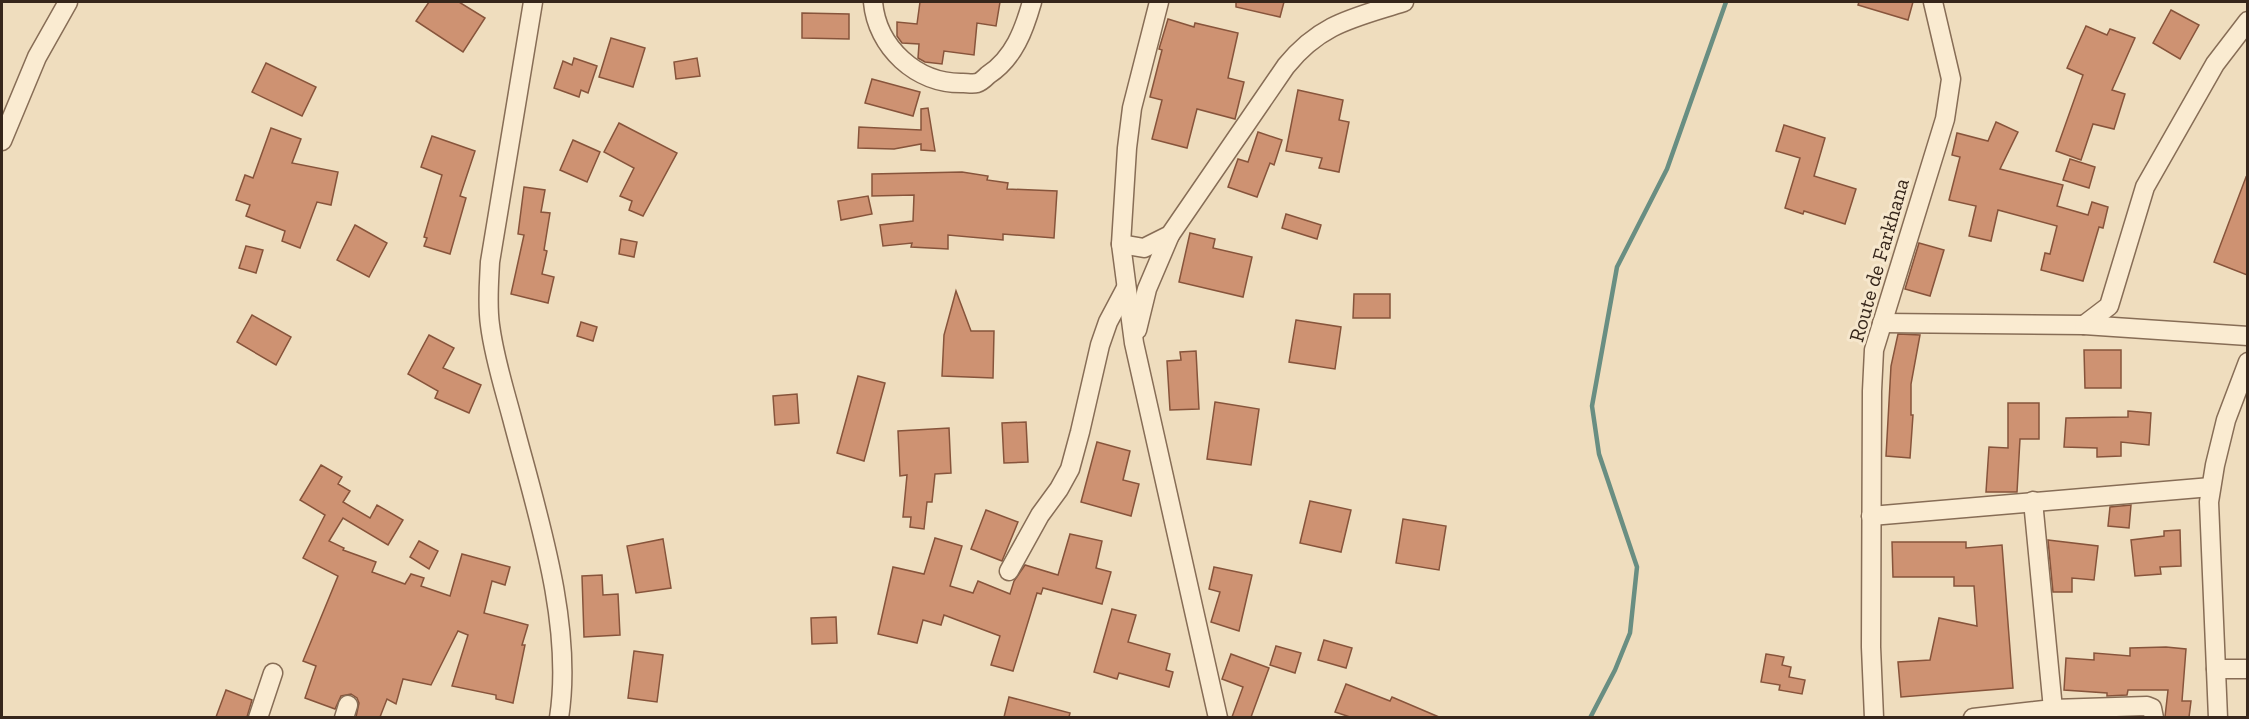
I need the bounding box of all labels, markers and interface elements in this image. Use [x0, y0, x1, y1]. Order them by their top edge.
street label: Route de Farkhana [1843, 175, 1914, 345]

